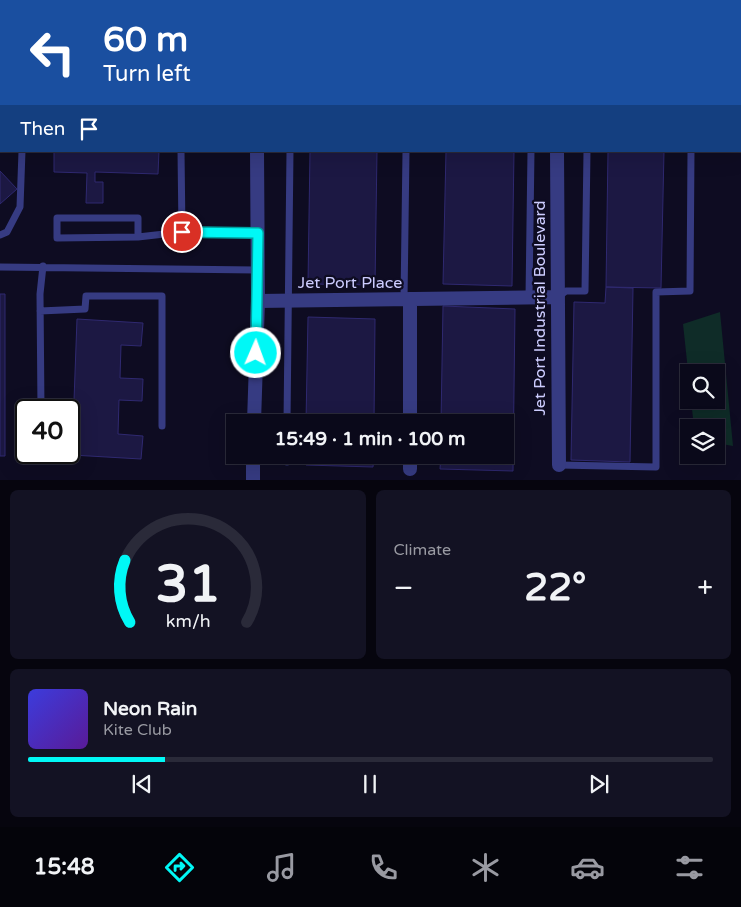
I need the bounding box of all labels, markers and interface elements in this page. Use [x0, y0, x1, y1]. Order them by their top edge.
text: 60 m [103, 19, 188, 61]
icon: left [20, 20, 85, 85]
text: Turn left [103, 61, 191, 87]
icon: arrive [75, 115, 103, 143]
text: Then [20, 118, 65, 140]
street label: Jet Port Industrial Boulevard [530, 200, 550, 416]
pin [161, 211, 203, 253]
icon: arrive [168, 218, 196, 246]
street label: Jet Port Place [298, 273, 402, 293]
position arrow [229, 326, 281, 378]
map controls [680, 364, 725, 464]
button: search [680, 364, 725, 409]
speed limit sign: 40 [15, 399, 80, 464]
button: layers [680, 419, 725, 464]
text: 15:49 · 1 min · 100 m [274, 428, 466, 450]
text: Climate [394, 540, 451, 560]
text: 31 [155, 553, 220, 616]
text: 22° [524, 565, 586, 611]
text: − [394, 571, 413, 605]
text: + [697, 571, 713, 605]
text: km/h [165, 611, 210, 632]
text: Neon Rain [103, 698, 197, 720]
text: Kite Club [103, 720, 172, 740]
icon: previous [128, 770, 156, 798]
icon: pause [356, 770, 384, 798]
icon: next [585, 770, 613, 798]
icon: directions [162, 850, 197, 885]
icon: music [264, 850, 299, 885]
icon: phone [366, 850, 401, 885]
icon: climate [468, 850, 503, 885]
icon: car [570, 850, 605, 885]
icon: filters [672, 850, 707, 885]
text: 15:48 [34, 854, 95, 880]

